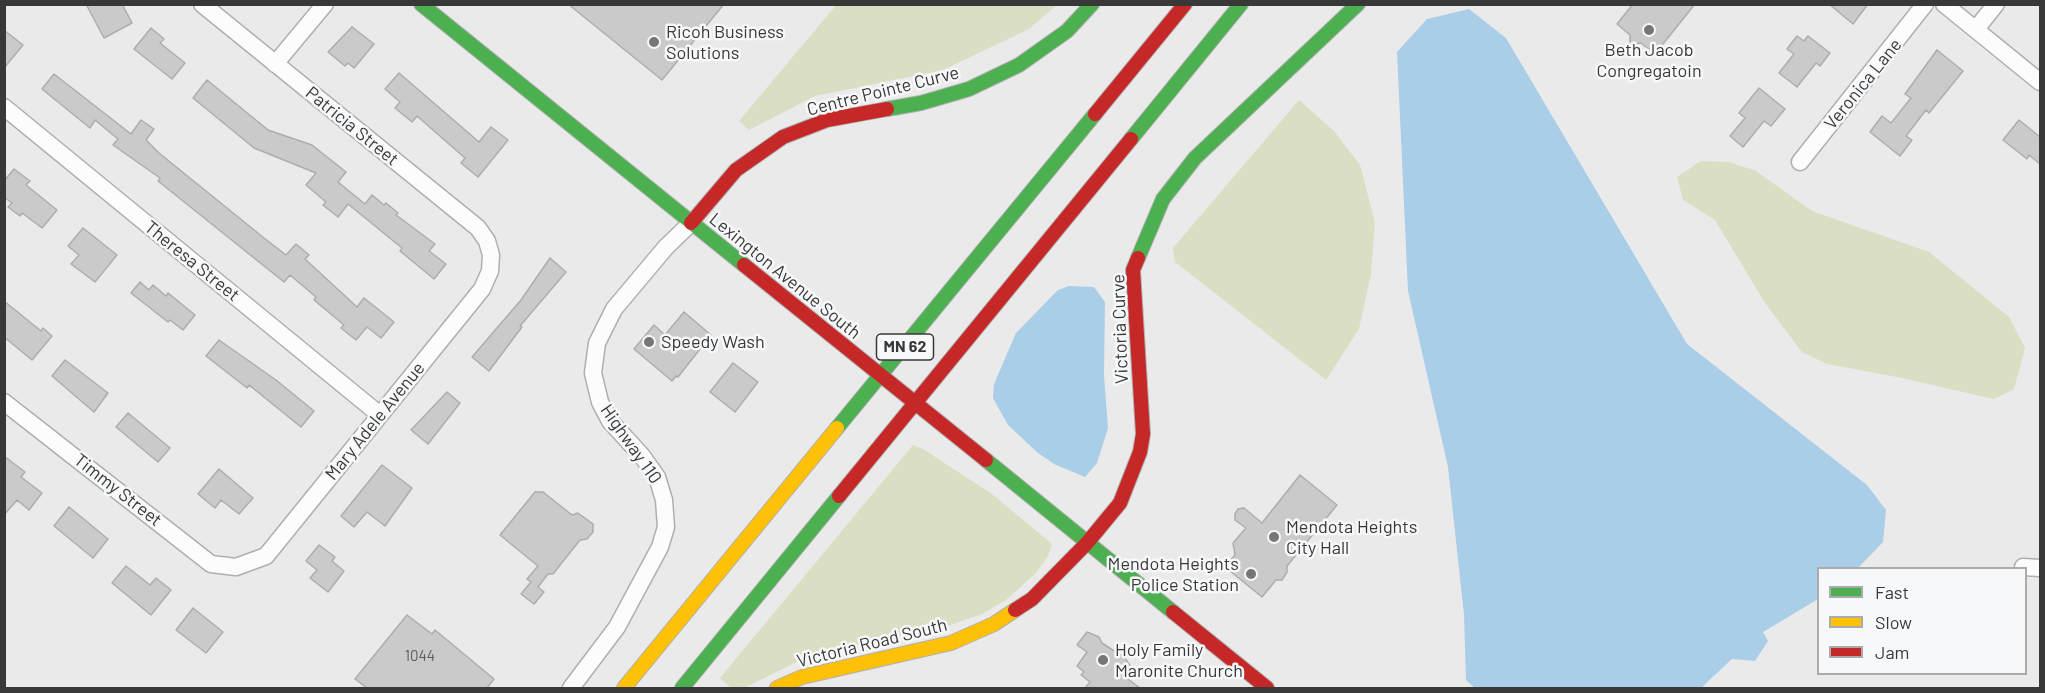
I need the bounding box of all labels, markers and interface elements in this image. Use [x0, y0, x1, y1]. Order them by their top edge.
place label: Ricoh Business Solutions [666, 21, 784, 63]
marker: Beth Jacob Congregatoin [1642, 23, 1656, 37]
street label: Veronica Lane [1820, 34, 1906, 134]
marker: Ricoh Business Solutions [647, 35, 661, 49]
place label: Beth Jacob Congregatoin [1596, 39, 1702, 82]
street label: Centre Pointe Curve [805, 62, 961, 120]
street label: Patricia Street [301, 82, 403, 170]
street label: Lexington Avenue South [705, 208, 865, 344]
street label: Theresa Street [140, 216, 244, 306]
street label: Victoria Curve [1107, 274, 1133, 384]
place label: Speedy Wash [661, 331, 765, 353]
road number: MN 62 [876, 334, 934, 360]
marker: Speedy Wash [642, 335, 656, 349]
street label: Mary Adele Avenue [321, 358, 429, 484]
street label: Highway 110 [596, 400, 666, 488]
street label: Timmy Street [70, 449, 166, 531]
place label: Mendota Heights City Hall [1286, 516, 1417, 558]
marker: Mendota Heights City Hall [1267, 530, 1281, 544]
place label: Mendota Heights Police Station [1108, 553, 1239, 596]
marker: Mendota Heights Police Station [1244, 567, 1258, 581]
legend [1817, 567, 2027, 675]
text: Fast [1875, 581, 1909, 603]
text: Slow [1875, 611, 1912, 633]
street label: Victoria Road South [795, 614, 949, 672]
place label: Holy Family Maronite Church [1115, 639, 1243, 682]
text: Jam [1875, 641, 1909, 663]
house number: 1044 [405, 647, 435, 665]
marker: Holy Family Maronite Church [1096, 653, 1110, 667]

